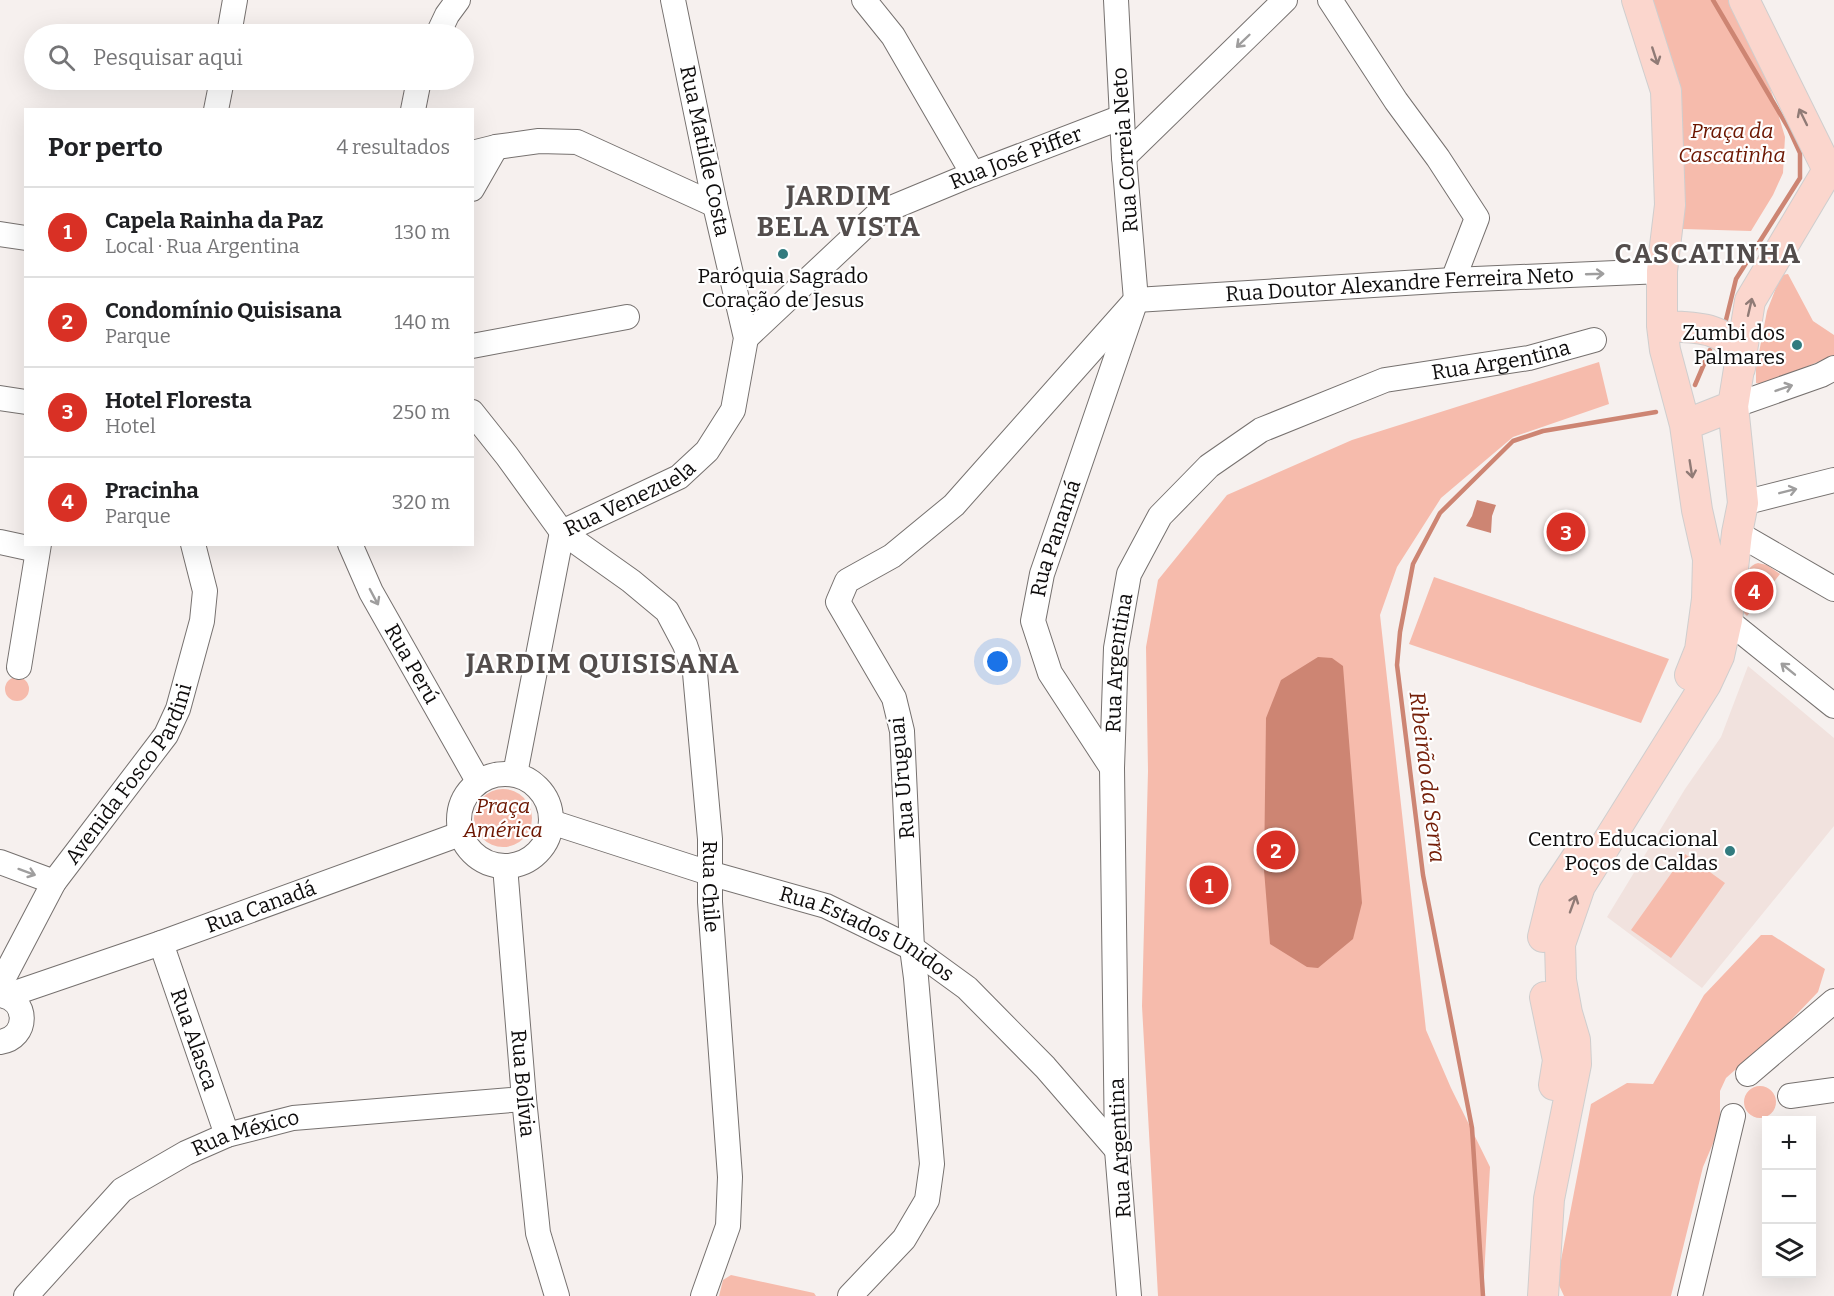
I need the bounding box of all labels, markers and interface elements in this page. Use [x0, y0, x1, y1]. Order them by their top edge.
search box [24, 24, 474, 90]
one-way arrow [1236, 33, 1251, 48]
icon: search [45, 41, 78, 74]
text: Pesquisar aqui [93, 44, 243, 71]
one-way arrow [1650, 46, 1661, 65]
street label: Rua Matilde Costa [674, 63, 736, 239]
street label: Rua Correia Neto [1106, 67, 1144, 233]
one-way arrow [1796, 109, 1808, 127]
park label: Praça da Cascatinha [1678, 118, 1786, 168]
street label: Rua José Piffer [946, 120, 1086, 195]
text: Por perto [48, 132, 163, 163]
text: 4 resultados [336, 135, 450, 159]
district label: JARDIM BELA VISTA [757, 180, 921, 243]
text: Capela Rainha da Paz [105, 207, 323, 234]
text: 1 [63, 220, 72, 244]
text: 130 m [395, 220, 450, 244]
text: Local · Rua Argentina [105, 234, 300, 258]
district label: CASCATINHA [1615, 238, 1801, 270]
marker: Paróquia Sagrado Coração de Jesus [776, 247, 790, 261]
street label: Rua Doutor Alexandre Ferreira Neto [1225, 262, 1574, 307]
place label: Paróquia Sagrado Coração de Jesus [698, 263, 868, 313]
one-way arrow [1585, 269, 1605, 280]
text: Condomínio Quisisana [105, 297, 342, 324]
one-way arrow [1745, 298, 1757, 317]
text: 2 [62, 310, 73, 334]
text: 140 m [394, 310, 450, 334]
place label: Zumbi dos Palmares [1682, 320, 1785, 370]
text: Parque [105, 324, 171, 348]
street label: Rua Argentina [1430, 334, 1574, 386]
marker: Zumbi dos Palmares [1790, 338, 1804, 352]
one-way arrow [1774, 381, 1793, 392]
text: Hotel Floresta [105, 387, 252, 414]
text: 3 [62, 400, 73, 424]
text: 250 m [393, 400, 450, 424]
text: Hotel [105, 414, 156, 438]
street label: Rua Venezuela [560, 455, 701, 542]
one-way arrow [1686, 459, 1697, 478]
street label: Rua Panamá [1025, 476, 1087, 599]
text: Pracinha [105, 477, 199, 504]
one-way arrow [1779, 485, 1798, 497]
text: 4 [61, 490, 74, 514]
text: 320 m [392, 490, 450, 514]
text: Parque [105, 504, 171, 528]
pin: 3 [1546, 510, 1586, 554]
pin: 4 [1734, 568, 1774, 614]
one-way arrow [369, 588, 380, 606]
street label: Rua Argentina [1100, 590, 1139, 733]
street label: Rua Perú [379, 619, 445, 709]
your location [983, 647, 1012, 676]
district label: JARDIM QUISISANA [464, 648, 740, 680]
one-way arrow [1781, 663, 1797, 676]
street label: Avenida Fosco Pardini [59, 680, 197, 869]
water label: Ribeirão da Serra [1404, 690, 1451, 864]
street label: Rua Uruguai [884, 716, 920, 840]
park label: Praça América [462, 793, 543, 843]
place label: Centro Educacional Poços de Caldas [1528, 826, 1718, 876]
pin: 2 [1256, 828, 1296, 872]
street label: Rua Chile [697, 841, 725, 933]
marker: Centro Educacional Poços de Caldas [1723, 844, 1737, 858]
pin: 1 [1190, 862, 1228, 908]
one-way arrow [17, 867, 36, 878]
street label: Rua Canadá [202, 875, 320, 939]
street label: Rua Estados Unidos [776, 881, 959, 987]
one-way arrow [1568, 895, 1579, 914]
street label: Rua Alasca [165, 985, 224, 1094]
street label: Rua Bolívia [505, 1028, 541, 1139]
street label: Rua Argentina [1103, 1077, 1137, 1219]
street label: Rua México [188, 1104, 302, 1162]
map controls [1762, 1116, 1816, 1278]
button: + [1762, 1116, 1816, 1170]
button: − [1762, 1170, 1816, 1224]
button: layers [1762, 1224, 1816, 1278]

